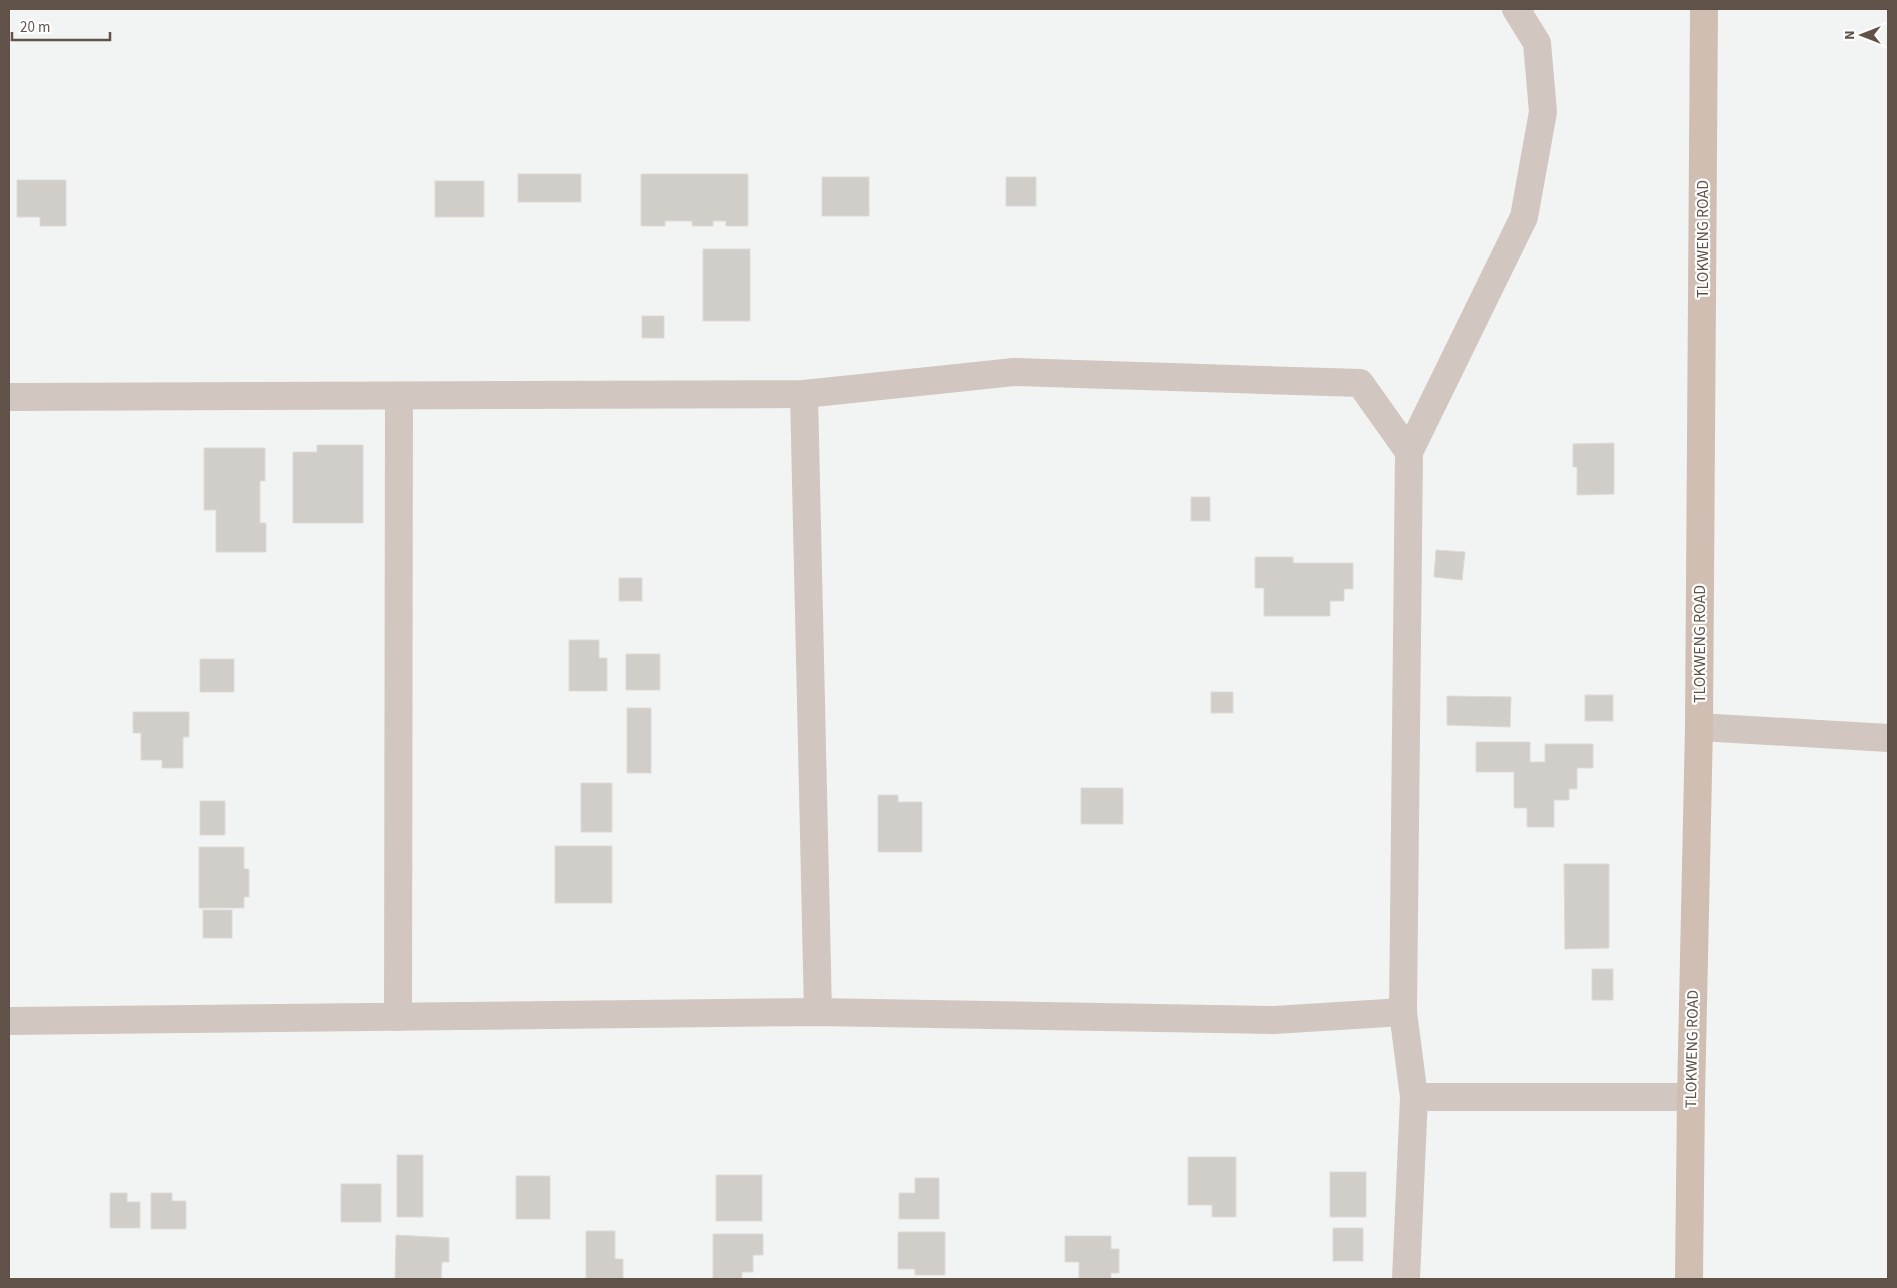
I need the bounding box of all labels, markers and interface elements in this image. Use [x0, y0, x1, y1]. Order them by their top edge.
scale bar [12, 10, 110, 42]
north arrow [1837, 10, 1887, 60]
text: 20 m [20, 17, 50, 38]
text: N [1840, 30, 1860, 40]
street label: TLOKWENG ROAD [1692, 180, 1714, 298]
street label: TLOKWENG ROAD [1689, 585, 1711, 703]
street label: TLOKWENG ROAD [1680, 990, 1704, 1108]

